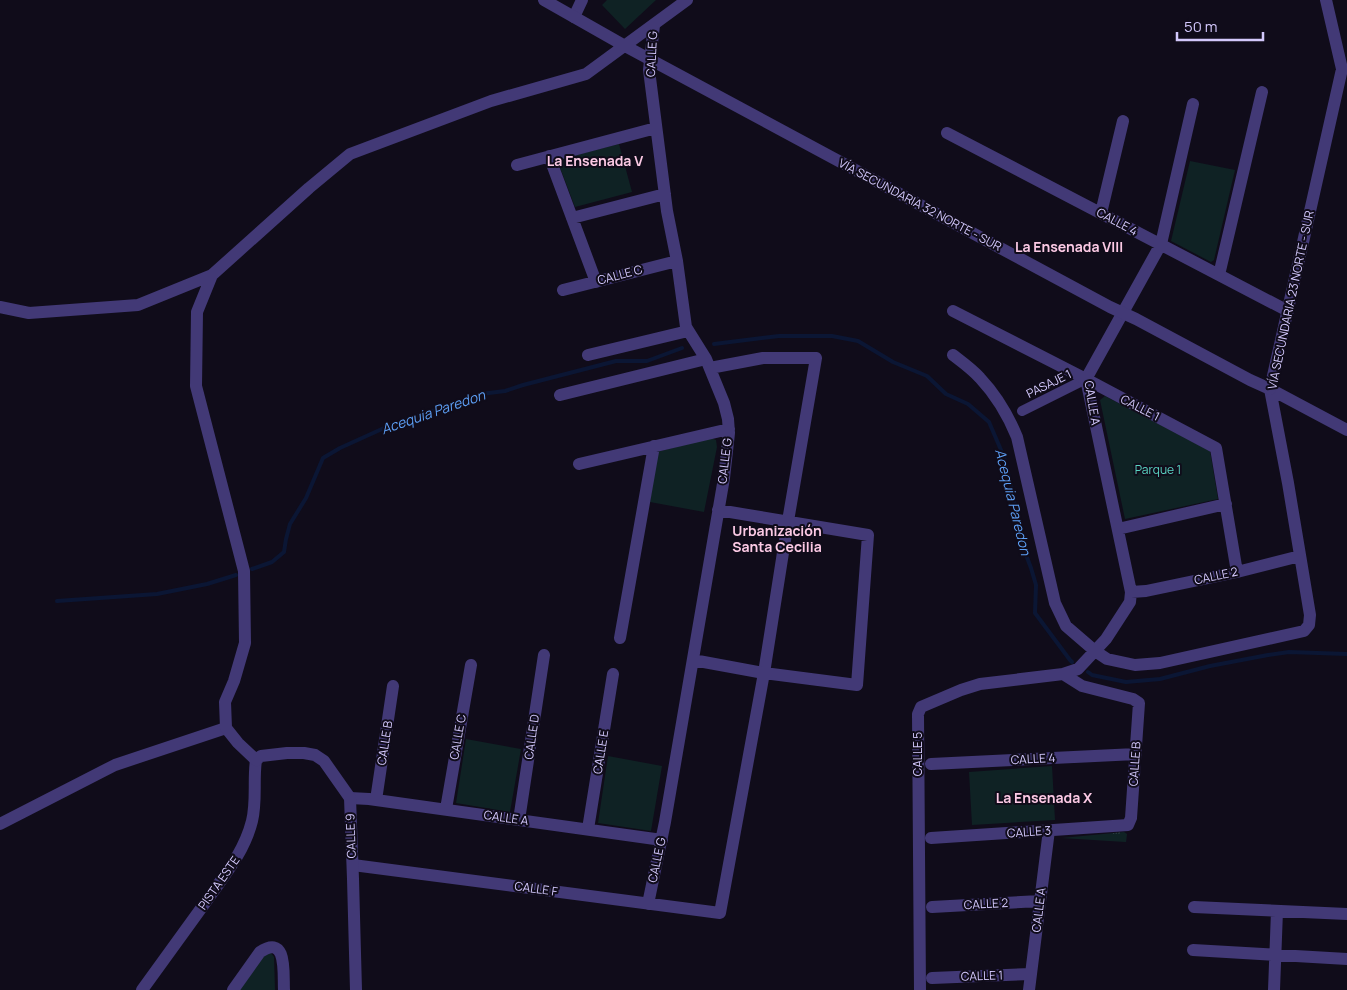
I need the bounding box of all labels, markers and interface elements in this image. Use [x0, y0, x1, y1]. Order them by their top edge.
scale bar [1177, 10, 1263, 42]
text: 50 m [1184, 16, 1218, 37]
street label: CALLE G [642, 30, 661, 77]
district label: La Ensenada V [547, 151, 643, 170]
street label: VÍA SECUNDARIA 32 NORTE - SUR [836, 154, 1005, 255]
street label: CALLE 4 [1094, 204, 1141, 240]
street label: VÍA SECUNDARIA 23 NORTE - SUR [1263, 208, 1318, 391]
district label: La Ensenada VIII [1015, 237, 1123, 256]
street label: CALLE C [595, 260, 645, 289]
street label: PASAJE 1 [1023, 365, 1074, 402]
street label: CALLE A [1081, 379, 1104, 427]
water label: Acequia Paredon [378, 385, 488, 438]
street label: CALLE 1 [1118, 390, 1163, 425]
street label: CALLE G [713, 437, 736, 485]
water label: Acequia Paredon [991, 447, 1036, 558]
park label: Parque 1 [1135, 461, 1181, 478]
district label: Urbanización Santa Cecilia [732, 521, 822, 556]
street label: CALLE 2 [1192, 563, 1239, 588]
street label: CALLE C [445, 712, 470, 761]
street label: CALLE D [520, 713, 543, 761]
street label: CALLE B [373, 719, 396, 766]
street label: CALLE E [589, 729, 612, 775]
street label: CALLE 5 [909, 732, 926, 776]
street label: CALLE B [1124, 741, 1145, 787]
street label: CALLE 4 [1010, 749, 1056, 768]
district label: La Ensenada X [996, 788, 1093, 807]
street label: CALLE A [483, 806, 530, 829]
street label: CALLE 9 [341, 813, 360, 859]
street label: CALLE 3 [1006, 821, 1052, 842]
street label: CALLE G [643, 835, 670, 884]
street label: PISTA ESTE [194, 852, 244, 913]
street label: CALLE F [513, 877, 559, 900]
street label: CALLE A [1027, 886, 1050, 933]
street label: CALLE 2 [963, 894, 1009, 913]
street label: CALLE 1 [961, 966, 1003, 985]

